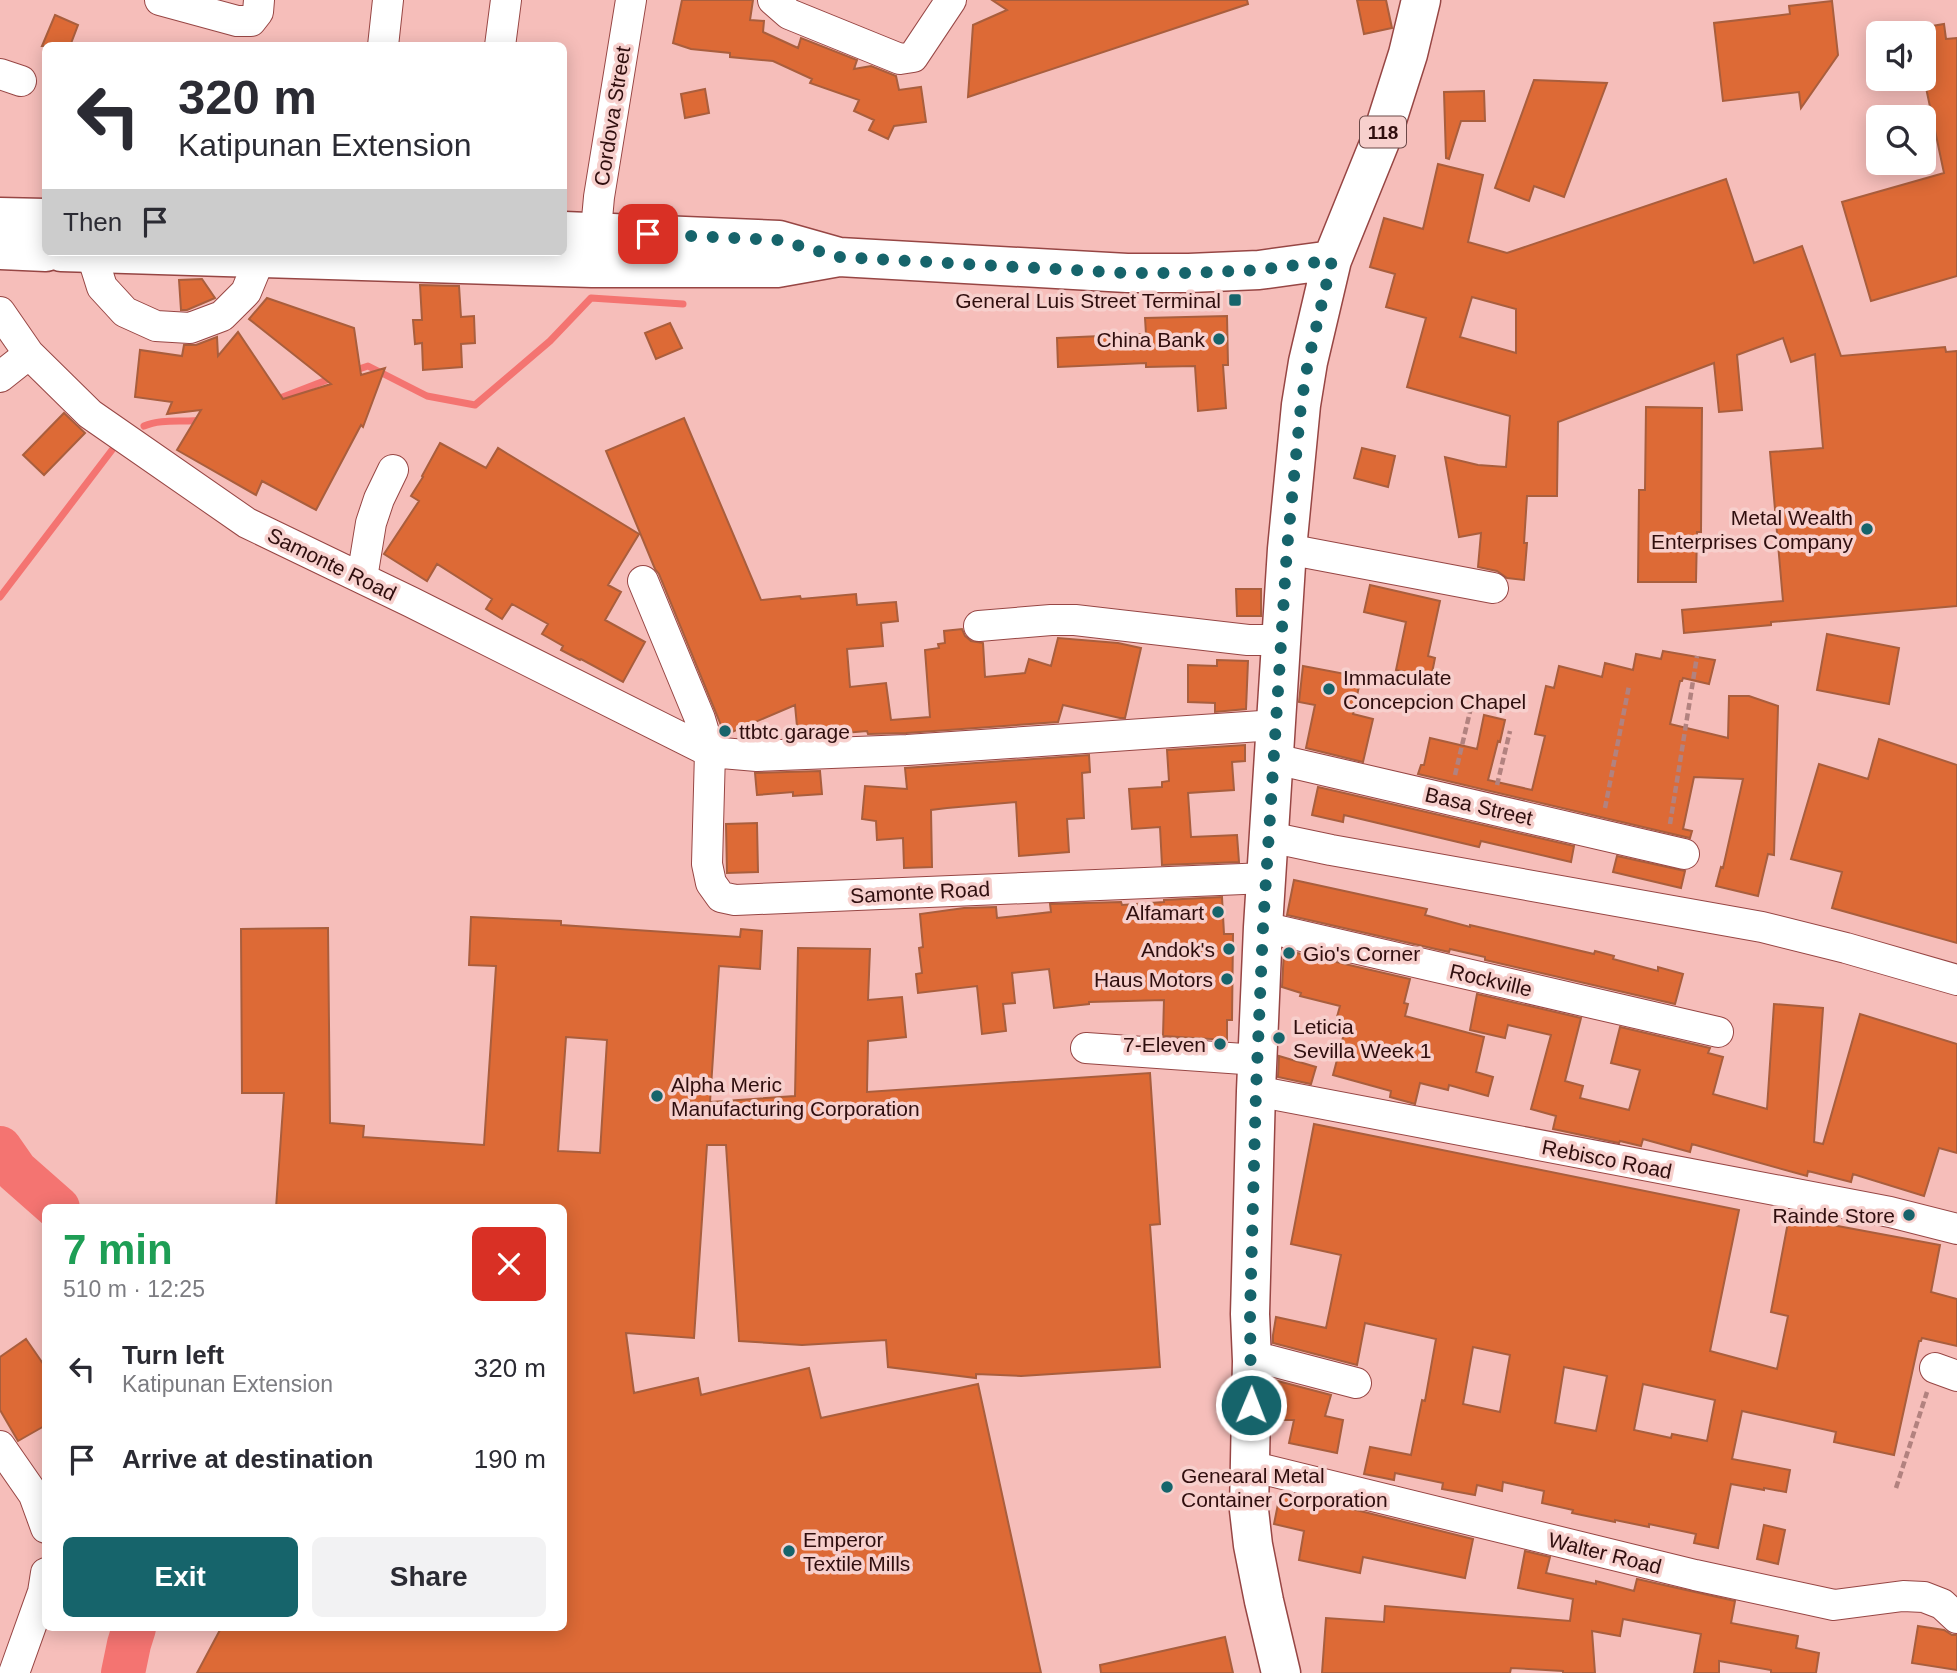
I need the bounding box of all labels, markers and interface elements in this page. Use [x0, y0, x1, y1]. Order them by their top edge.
map controls [1866, 21, 1936, 175]
button: sound [1866, 21, 1936, 91]
street label: Cordova Street [590, 44, 634, 188]
icon: left [63, 70, 154, 161]
text: 320 m [178, 70, 317, 124]
button: search [1866, 105, 1936, 175]
road number: 118 [1360, 116, 1406, 148]
text: Katipunan Extension [178, 127, 472, 163]
icon: arrive [136, 203, 174, 241]
pin [618, 204, 678, 264]
text: Then [63, 207, 122, 237]
icon: arrive [629, 215, 667, 253]
place label: General Luis Street Terminal [955, 289, 1221, 312]
marker: General Luis Street Terminal [1227, 292, 1243, 308]
place label: China Bank [1096, 328, 1205, 351]
marker: China Bank [1211, 331, 1227, 347]
place label: Metal Wealth Enterprises Company [1651, 506, 1853, 553]
marker: Metal Wealth Enterprises Company [1859, 521, 1875, 537]
street label: Samonte Road [264, 523, 400, 605]
place label: Immaculate Concepcion Chapel [1343, 666, 1526, 713]
marker: Immaculate Concepcion Chapel [1321, 681, 1337, 697]
place label: ttbtc garage [739, 720, 850, 743]
marker: ttbtc garage [717, 723, 733, 739]
street label: Basa Street [1423, 782, 1535, 830]
street label: Samonte Road [849, 877, 991, 907]
place label: Alfamart [1126, 901, 1204, 924]
marker: Alfamart [1210, 904, 1226, 920]
place label: Andok's [1141, 938, 1215, 961]
marker: Andok's [1221, 941, 1237, 957]
place label: Gio's Corner [1303, 942, 1420, 965]
marker: Gio's Corner [1281, 945, 1297, 961]
street label: Rockville [1447, 959, 1535, 1001]
place label: Haus Motors [1094, 968, 1213, 991]
marker: Haus Motors [1219, 971, 1235, 987]
place label: Leticia Sevilla Week 1 [1293, 1015, 1432, 1062]
marker: Leticia Sevilla Week 1 [1271, 1030, 1287, 1046]
place label: 7-Eleven [1123, 1033, 1206, 1056]
marker: 7-Eleven [1212, 1036, 1228, 1052]
place label: Alpha Meric Manufacturing Corporation [671, 1073, 920, 1120]
marker: Alpha Meric Manufacturing Corporation [649, 1088, 665, 1104]
street label: Rebisco Road [1540, 1135, 1674, 1183]
place label: Rainde Store [1772, 1204, 1895, 1227]
marker: Rainde Store [1901, 1207, 1917, 1223]
text: 7 min [63, 1226, 173, 1273]
button: close [472, 1227, 546, 1301]
text: 510 m · 12:25 [63, 1276, 205, 1302]
text: Turn left [122, 1340, 224, 1370]
icon: left [63, 1350, 101, 1388]
text: 320 m [474, 1353, 546, 1383]
position arrow [1214, 1368, 1288, 1442]
text: Katipunan Extension [122, 1371, 333, 1397]
icon: arrive [63, 1441, 101, 1479]
text: Arrive at destination [122, 1444, 373, 1474]
text: 190 m [474, 1444, 546, 1474]
place label: Genearal Metal Container Corporation [1181, 1464, 1388, 1511]
marker: Genearal Metal Container Corporation [1159, 1479, 1175, 1495]
place label: Emperor Textile Mills [803, 1528, 910, 1575]
street label: Walter Road [1546, 1528, 1664, 1578]
button: Exit [63, 1537, 298, 1617]
button: Share [312, 1537, 546, 1617]
marker: Emperor Textile Mills [781, 1543, 797, 1559]

